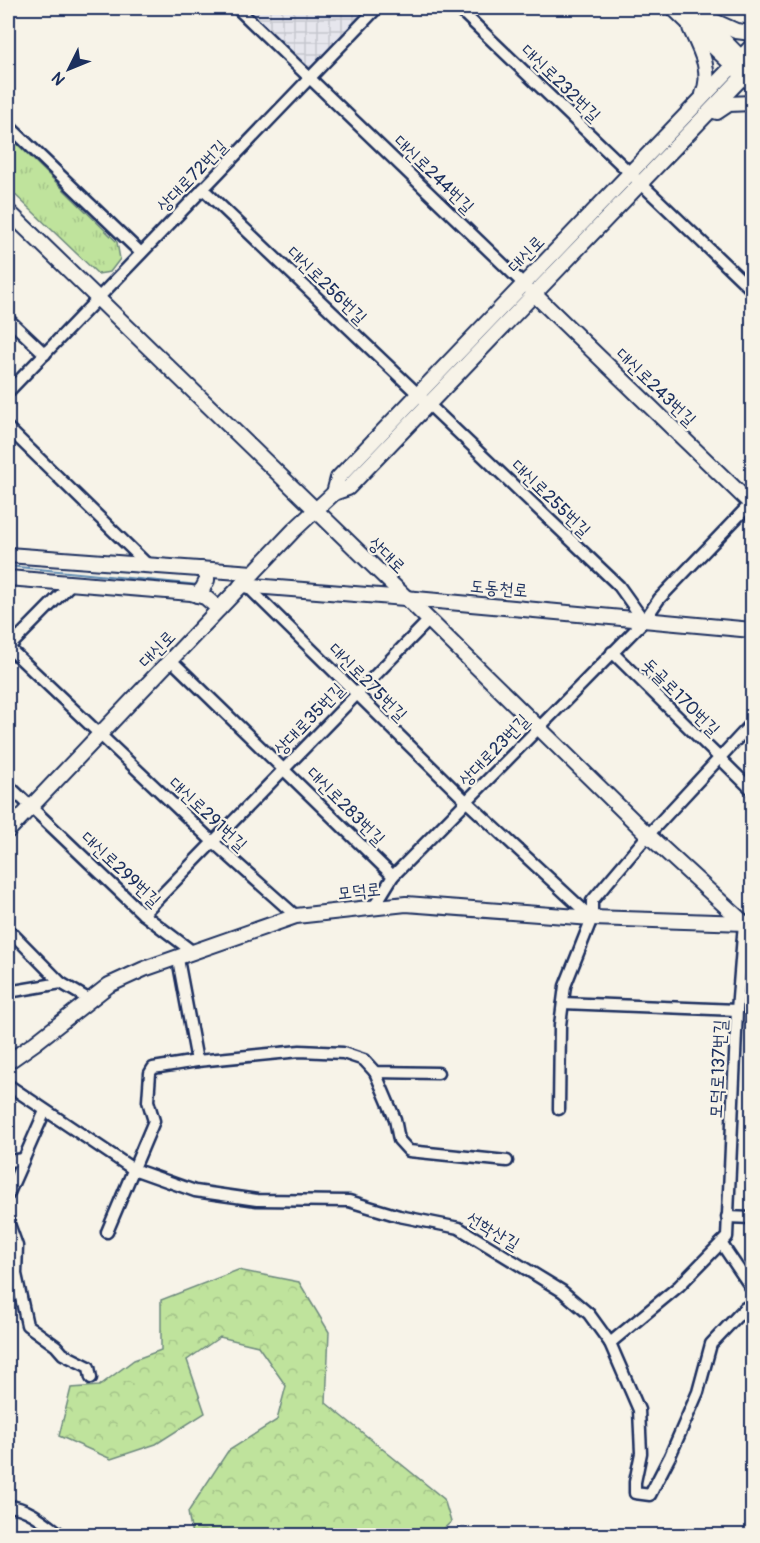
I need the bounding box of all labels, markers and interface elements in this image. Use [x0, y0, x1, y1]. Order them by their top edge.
north arrow [39, 39, 99, 99]
street label: 대신로232번길 [516, 40, 606, 127]
text: N [48, 68, 70, 89]
street label: 대신로244번길 [388, 130, 479, 219]
street label: 상대로72번길 [152, 135, 233, 217]
street label: 대신로 [503, 231, 550, 278]
street label: 대신로256번길 [282, 241, 372, 330]
street label: 대신로243번길 [611, 343, 701, 432]
street label: 대신로255번길 [506, 455, 596, 542]
street label: 상대로 [363, 532, 410, 579]
street label: 도동천로 [469, 575, 529, 602]
street label: 대신로 [134, 626, 181, 673]
street label: 대신로275번길 [324, 638, 412, 727]
street label: 돗골로170번길 [637, 653, 725, 742]
street label: 상대로35번길 [269, 678, 350, 761]
street label: 상대로23번길 [454, 709, 535, 791]
street label: 대신로283번길 [302, 762, 390, 851]
street label: 대신로291번길 [164, 772, 252, 857]
street label: 대신로299번길 [76, 827, 166, 913]
street label: 모덕로 [336, 878, 382, 905]
street label: 모덕로137번길 [704, 1018, 733, 1119]
street label: 선학산길 [462, 1207, 524, 1256]

